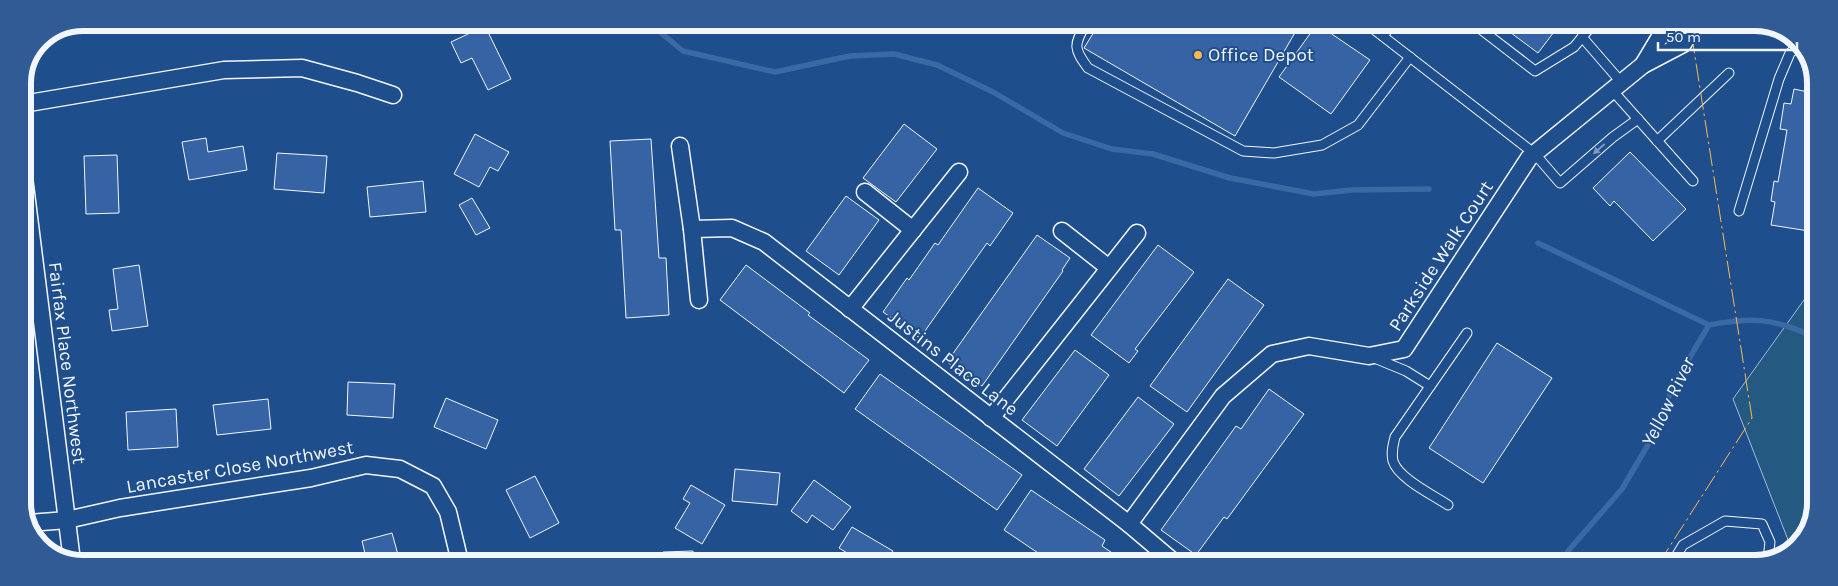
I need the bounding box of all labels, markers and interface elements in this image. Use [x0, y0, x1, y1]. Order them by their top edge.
scale bar [1658, 20, 1797, 52]
text: 50 m [1666, 28, 1701, 46]
place label: Office Depot [1208, 44, 1314, 66]
marker: Office Depot [1192, 49, 1204, 61]
one-way arrow [1593, 144, 1606, 155]
street label: Parkside Walk Court [1384, 177, 1498, 335]
street label: Fairfax Place Northwest [44, 261, 90, 465]
street label: Justins Place Lane [884, 305, 1022, 421]
water label: Yellow River [1636, 352, 1700, 451]
street label: Lancaster Close Northwest [125, 436, 355, 498]

